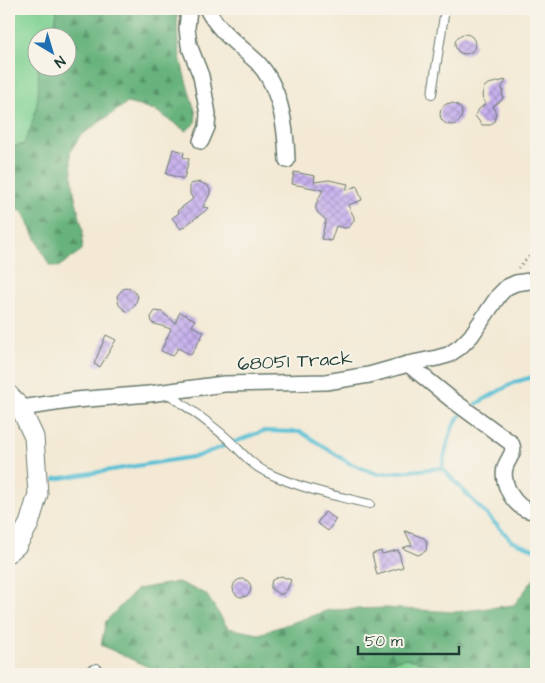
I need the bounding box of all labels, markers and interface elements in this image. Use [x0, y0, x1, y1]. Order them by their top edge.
north arrow [28, 28, 78, 78]
text: N [50, 51, 69, 72]
street label: 68051 Track [237, 345, 354, 378]
scale bar [358, 623, 459, 655]
text: 50 m [365, 631, 403, 652]

